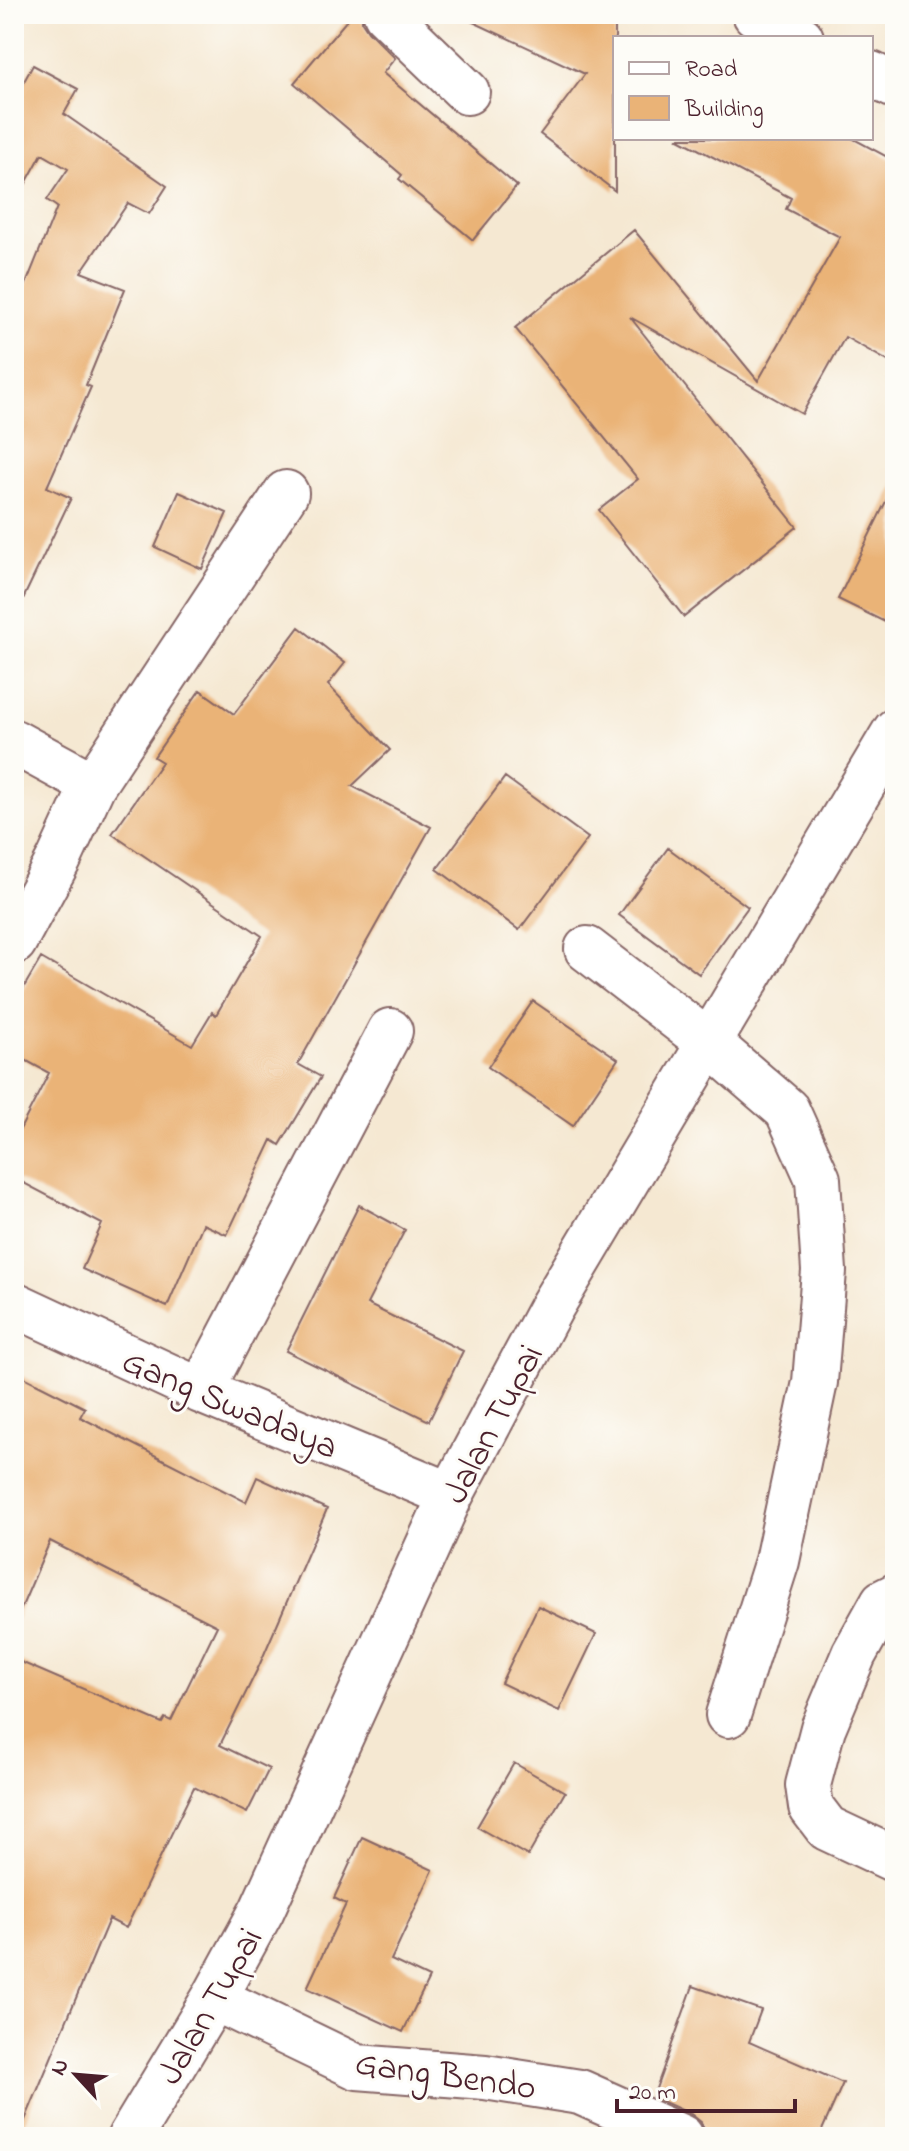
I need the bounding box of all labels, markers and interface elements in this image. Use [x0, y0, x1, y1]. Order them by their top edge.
legend [613, 36, 873, 140]
text: Road [685, 53, 738, 88]
text: Building [684, 93, 764, 128]
street label: Jalan Tupai [431, 1336, 559, 1514]
street label: Gang Swadaya [113, 1337, 346, 1476]
street label: Jalan Tupai [146, 1919, 278, 2096]
north arrow [36, 2035, 116, 2115]
street label: Gang Bendo [352, 2039, 539, 2116]
text: N [43, 2054, 78, 2081]
scale bar [617, 2063, 795, 2113]
text: 20 m [629, 2076, 676, 2111]

